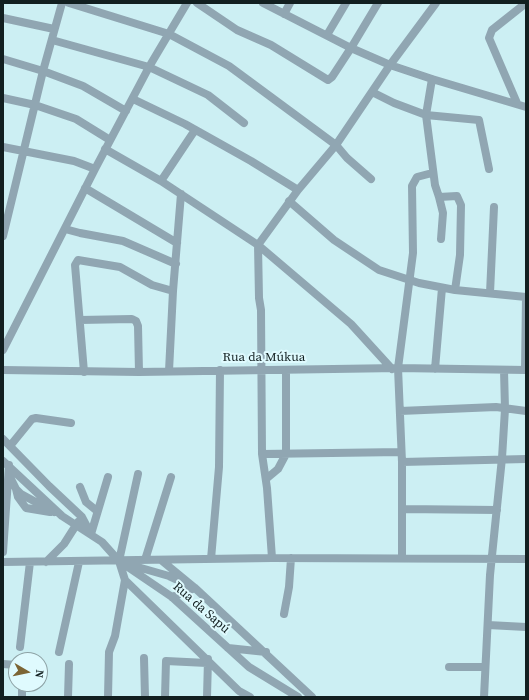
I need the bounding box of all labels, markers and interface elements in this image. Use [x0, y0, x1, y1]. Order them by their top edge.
street label: Rua da Múkua [223, 350, 305, 366]
street label: Rua da Sapú [169, 579, 233, 637]
north arrow [8, 652, 48, 692]
text: N [31, 669, 47, 679]

